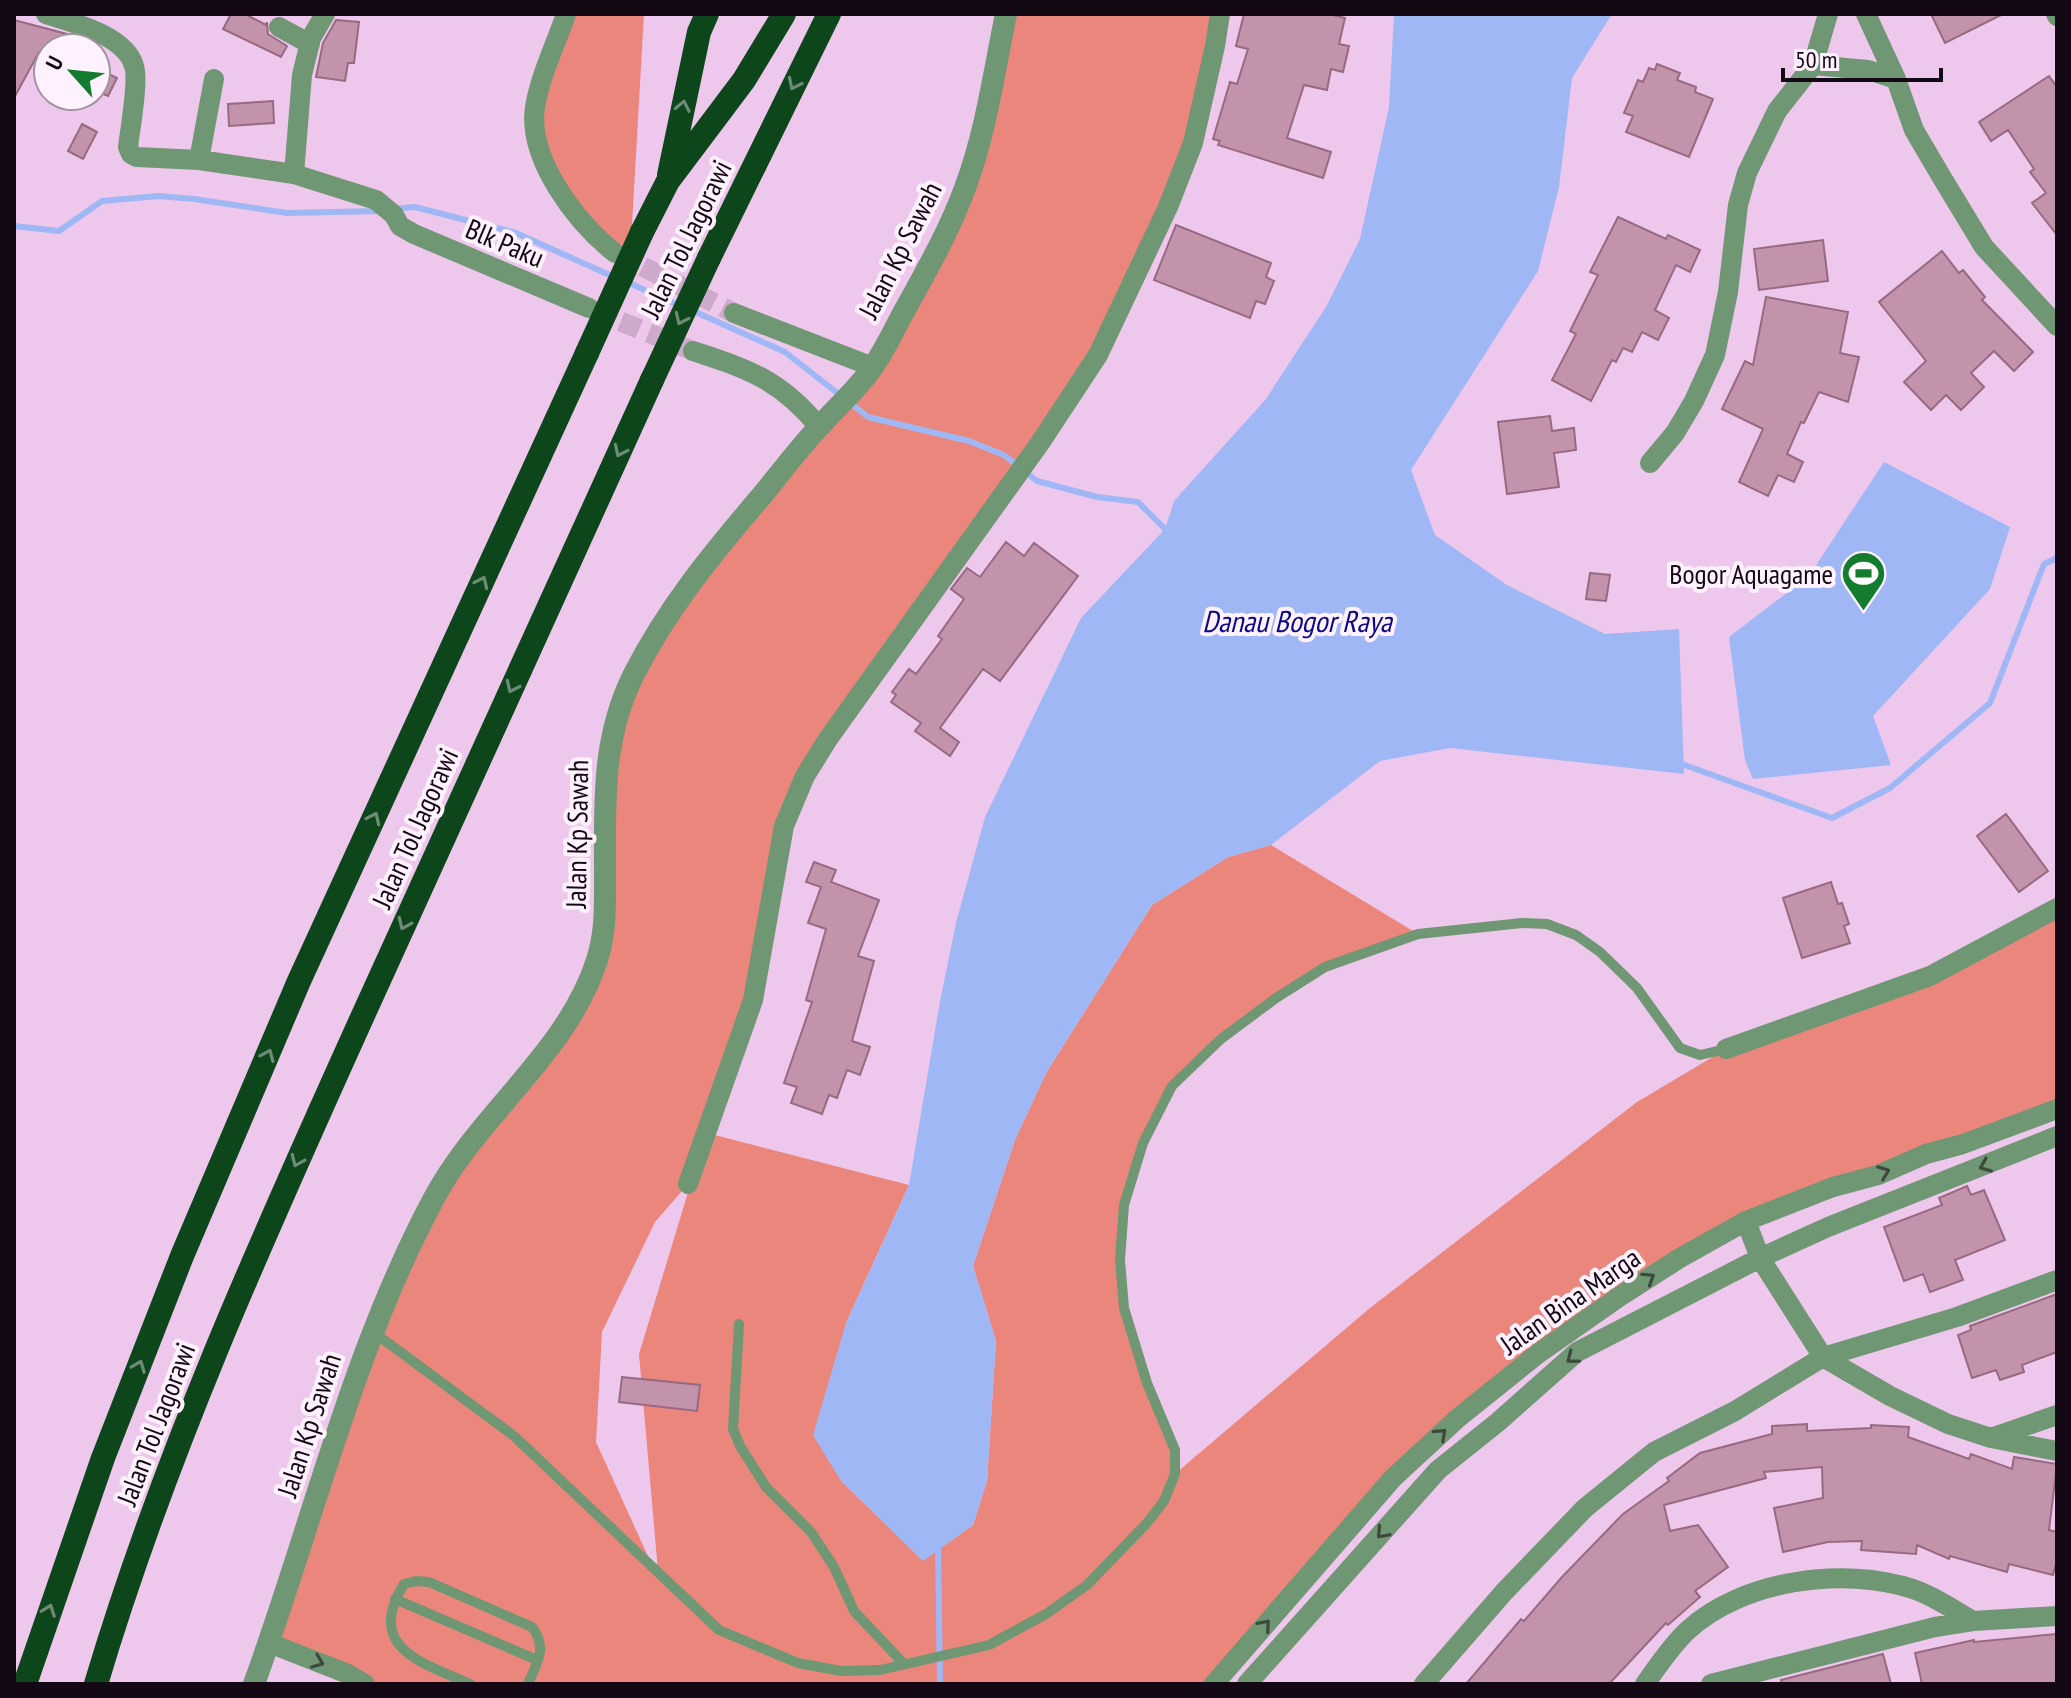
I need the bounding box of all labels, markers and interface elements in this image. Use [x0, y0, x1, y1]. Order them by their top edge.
north arrow [32, 32, 112, 112]
scale bar [1783, 32, 1941, 82]
text: 50 m [1795, 44, 1837, 75]
text: U [39, 52, 69, 74]
one-way arrow [788, 76, 804, 90]
one-way arrow [674, 100, 691, 113]
street label: Jalan Tol Jagorawi [631, 154, 740, 325]
street label: Jalan Kp Sawah [849, 175, 950, 325]
street label: Blk Paku [460, 210, 550, 276]
one-way arrow [675, 310, 691, 325]
one-way arrow [614, 443, 630, 457]
sports icon: Bogor Aquagame [1840, 550, 1888, 613]
place label: Bogor Aquagame [1669, 555, 1833, 592]
one-way arrow [473, 576, 489, 590]
water label: Danau Bogor Raya [1202, 601, 1394, 640]
one-way arrow [506, 679, 522, 694]
street label: Jalan Tol Jagorawi [362, 742, 466, 914]
street label: Jalan Kp Sawah [557, 759, 596, 910]
one-way arrow [364, 812, 380, 826]
one-way arrow [398, 916, 414, 930]
one-way arrow [258, 1049, 274, 1063]
one-way arrow [291, 1153, 307, 1167]
one-way arrow [1979, 1157, 1993, 1173]
one-way arrow [1876, 1165, 1890, 1182]
street label: Jalan Bina Marga [1492, 1239, 1647, 1363]
one-way arrow [1640, 1273, 1654, 1288]
street label: Jalan Tol Jagorawi [107, 1337, 203, 1511]
one-way arrow [1566, 1348, 1581, 1362]
street label: Jalan Kp Sawah [268, 1349, 349, 1502]
one-way arrow [129, 1360, 146, 1374]
one-way arrow [1432, 1429, 1446, 1444]
one-way arrow [1377, 1524, 1391, 1539]
one-way arrow [39, 1604, 55, 1618]
one-way arrow [1255, 1619, 1270, 1634]
one-way arrow [310, 1652, 324, 1669]

